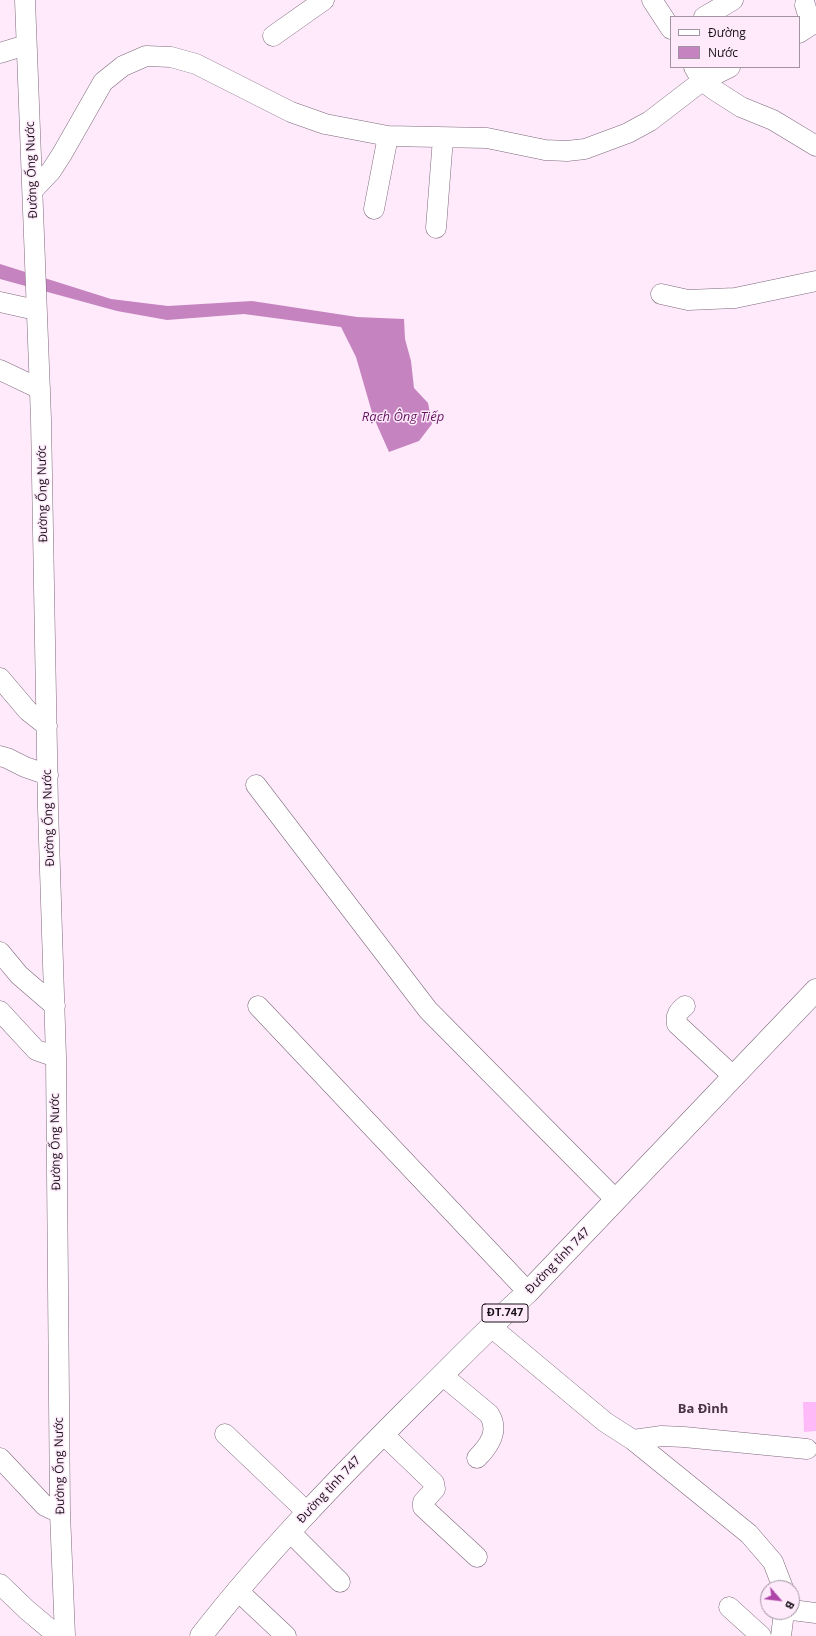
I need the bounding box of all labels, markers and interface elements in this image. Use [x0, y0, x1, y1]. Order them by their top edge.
legend [670, 16, 800, 68]
text: Đường [708, 24, 746, 41]
text: Nước [708, 44, 738, 61]
street label: Đường Ống Nước [23, 121, 41, 219]
water label: Rạch Ông Tiếp [362, 409, 444, 425]
street label: Đường Ống Nước [35, 445, 51, 543]
street label: Đường Ống Nước [40, 769, 58, 867]
street label: Đường Ống Nước [48, 1093, 64, 1191]
street label: Đường tỉnh 747 [523, 1225, 593, 1297]
road number: ĐT.747 [482, 1304, 528, 1322]
district label: Ba Đình [678, 1401, 728, 1417]
street label: Đường Ống Nước [52, 1417, 68, 1515]
street label: Đường tỉnh 747 [294, 1453, 364, 1527]
north arrow [760, 1580, 800, 1620]
text: B [782, 1599, 799, 1612]

